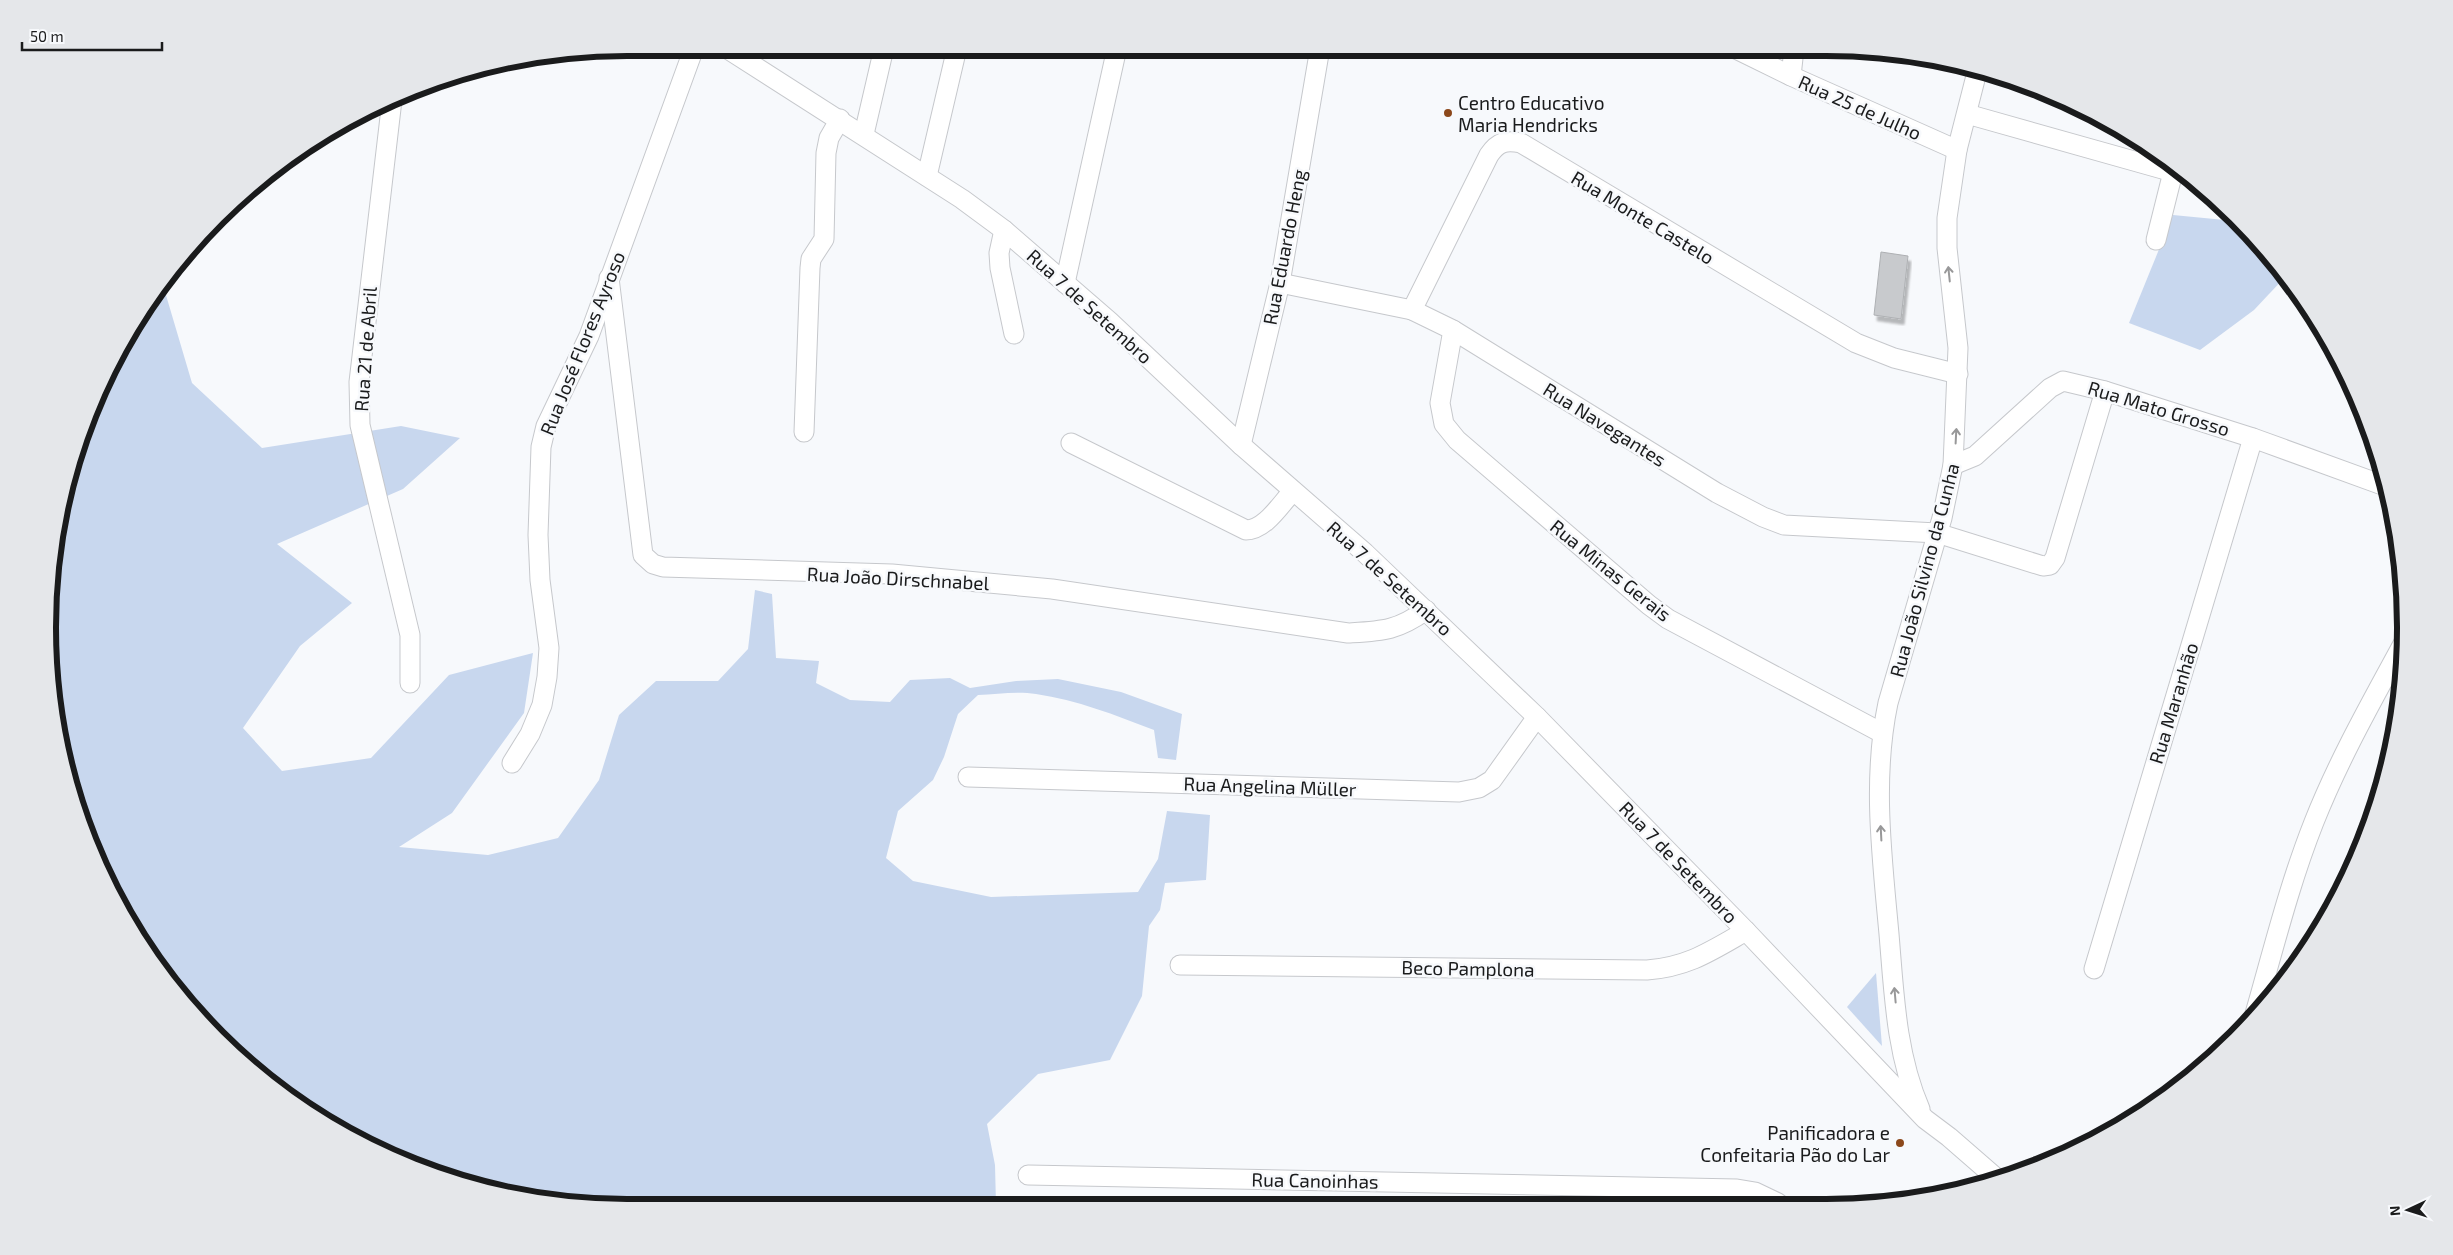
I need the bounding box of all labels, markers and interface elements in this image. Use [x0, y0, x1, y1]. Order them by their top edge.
scale bar [22, 20, 162, 52]
text: 50 m [30, 27, 64, 45]
street label: Rua 25 de Julho [1795, 70, 1925, 144]
place label: Centro Educativo Maria Hendricks [1458, 91, 1605, 136]
marker: Centro Educativo Maria Hendricks [1442, 107, 1454, 119]
street label: Rua Monte Castelo [1568, 165, 1718, 269]
street label: Rua Eduardo Heng [1258, 167, 1310, 327]
street label: Rua 7 de Setembro [1023, 244, 1157, 368]
street label: Rua José Flores Ayroso [535, 248, 629, 438]
one-way arrow [1944, 266, 1954, 282]
street label: Rua 21 de Abril [349, 285, 381, 412]
street label: Rua Mato Grosso [2085, 376, 2233, 440]
street label: Rua Navegantes [1539, 377, 1671, 471]
one-way arrow [1951, 428, 1960, 444]
street label: Rua João Silvino da Cunha [1884, 460, 1964, 680]
street label: Rua Minas Gerais [1546, 514, 1676, 626]
street label: Rua 7 de Setembro [1323, 516, 1457, 640]
street label: Rua João Dirschnabel [806, 562, 990, 594]
street label: Rua Maranhão [2144, 640, 2202, 766]
street label: Rua Angelina Müller [1183, 771, 1357, 801]
street label: Rua 7 de Setembro [1615, 796, 1743, 928]
one-way arrow [1877, 826, 1886, 842]
street label: Beco Pamplona [1401, 955, 1535, 981]
one-way arrow [1890, 988, 1899, 1004]
place label: Panificadora e Confeitaria Pão do Lar [1700, 1121, 1890, 1166]
marker: Panificadora e Confeitaria Pão do Lar [1894, 1137, 1906, 1149]
street label: Rua Canoinhas [1251, 1167, 1379, 1193]
north arrow [2383, 1185, 2433, 1235]
text: N [2386, 1205, 2403, 1217]

